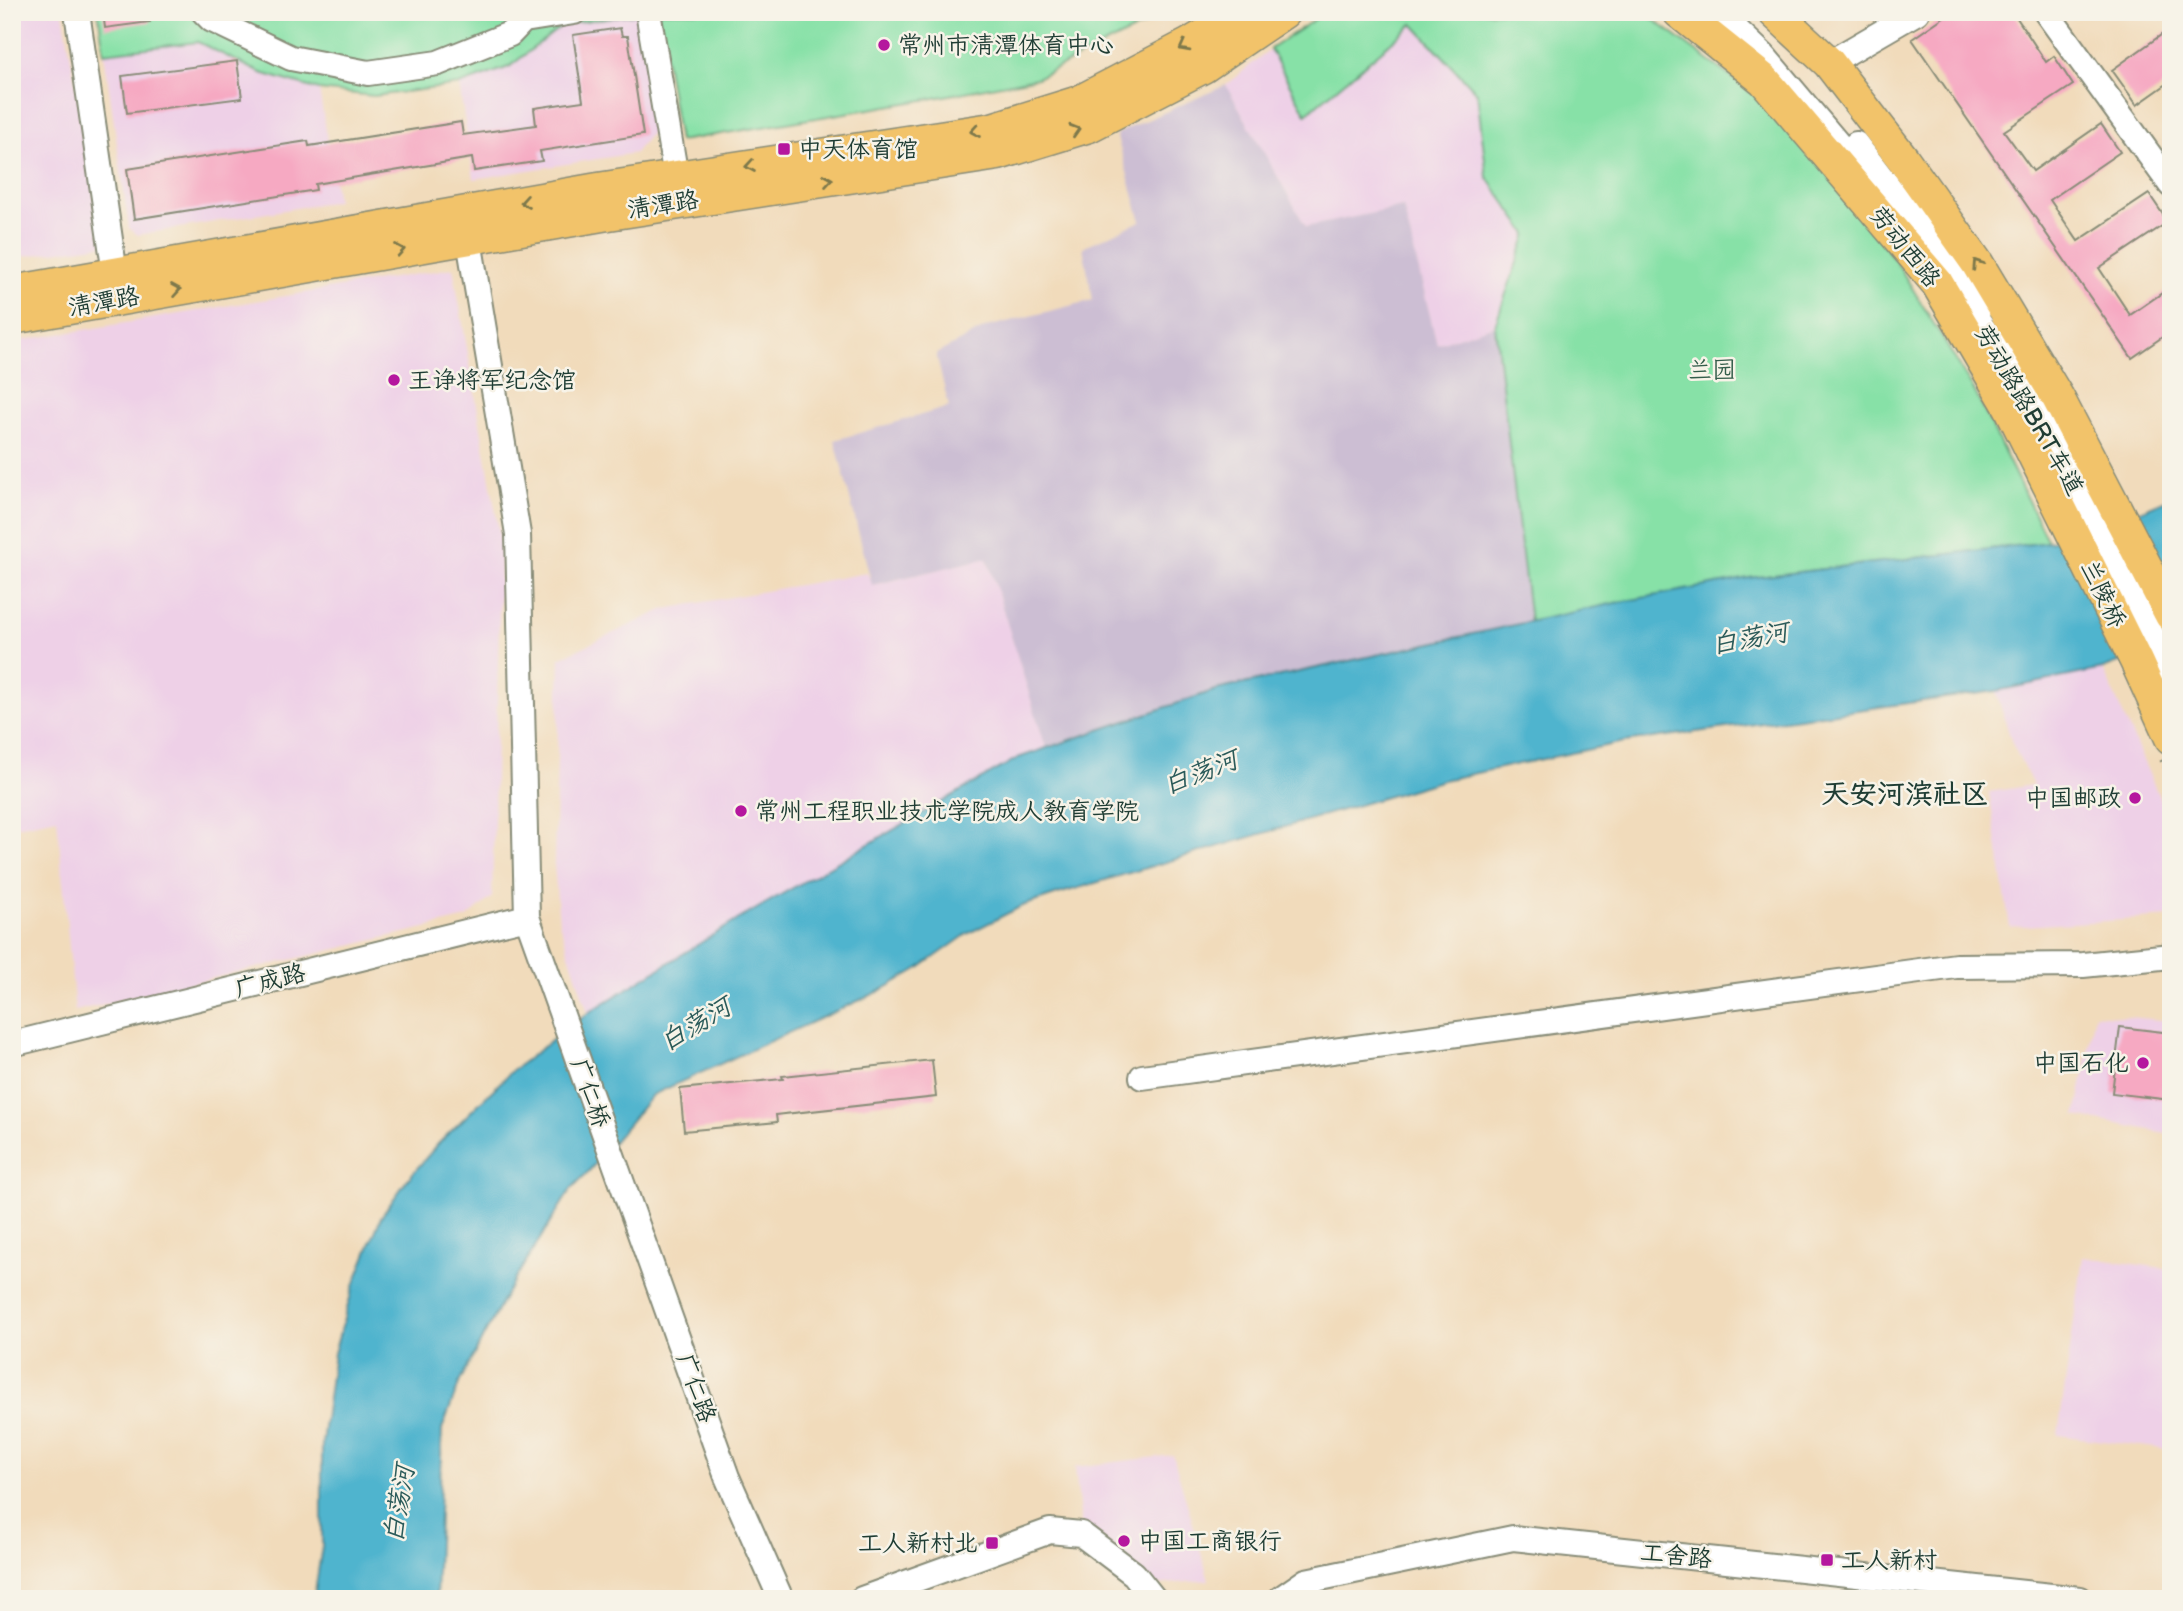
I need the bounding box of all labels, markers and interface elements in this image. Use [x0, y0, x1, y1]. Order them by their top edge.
place label: 常州市清潭体育中心 [898, 31, 1114, 60]
marker: 常州市清潭体育中心 [876, 37, 892, 53]
one-way arrow [1179, 39, 1192, 52]
one-way arrow [969, 123, 980, 138]
one-way arrow [1068, 124, 1080, 139]
place label: 中天体育馆 [798, 135, 918, 164]
marker: 中天体育馆 [776, 141, 792, 157]
one-way arrow [744, 158, 756, 173]
one-way arrow [822, 173, 834, 188]
street label: 清潭路 [625, 185, 701, 225]
one-way arrow [519, 194, 531, 209]
street label: 劳动西路 [1864, 201, 1946, 293]
one-way arrow [394, 243, 406, 258]
one-way arrow [1973, 259, 1985, 272]
street label: 清潭路 [66, 281, 142, 323]
one-way arrow [170, 283, 182, 298]
street label: 劳动路路BRT车道 [1968, 320, 2090, 500]
park label: 兰园 [1688, 356, 1736, 385]
place label: 王诤将军纪念馆 [408, 366, 576, 395]
marker: 王诤将军纪念馆 [386, 372, 402, 388]
street label: 兰陵桥 [2074, 555, 2132, 633]
water label: 白荡河 [1709, 616, 1795, 661]
water label: 白荡河 [1159, 743, 1247, 801]
district label: 天安河滨社区 [1821, 778, 1989, 811]
place label: 中国邮政 [2025, 784, 2121, 813]
marker: 中国邮政 [2127, 790, 2143, 806]
place label: 常州工程职业技术学院成人教育学院 [755, 797, 1139, 826]
marker: 常州工程职业技术学院成人教育学院 [733, 803, 749, 819]
street label: 广成路 [232, 958, 308, 1004]
water label: 白荡河 [655, 990, 741, 1058]
place label: 中国石化 [2033, 1049, 2129, 1078]
street label: 广仁桥 [564, 1054, 616, 1132]
marker: 中国石化 [2135, 1055, 2151, 1071]
street label: 广仁路 [670, 1349, 722, 1427]
water label: 白荡河 [379, 1459, 422, 1545]
place label: 中国工商银行 [1138, 1527, 1282, 1556]
place label: 工人新村北 [858, 1529, 978, 1558]
marker: 中国工商银行 [1116, 1533, 1132, 1549]
marker: 工人新村北 [984, 1535, 1000, 1551]
street label: 工舍路 [1639, 1538, 1713, 1574]
place label: 工人新村 [1841, 1546, 1937, 1575]
marker: 工人新村 [1819, 1552, 1835, 1568]

